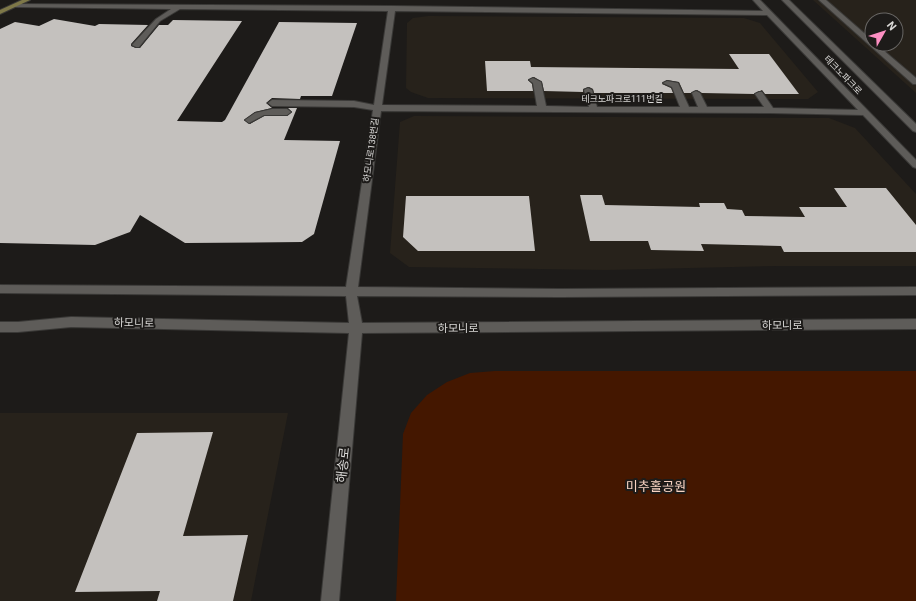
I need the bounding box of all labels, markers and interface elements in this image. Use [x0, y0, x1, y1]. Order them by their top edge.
north arrow [864, 12, 904, 52]
text: N [884, 19, 899, 33]
street label: 테크노파크로 [822, 54, 864, 96]
street label: 테크노파크로111번길 [581, 94, 663, 104]
street label: 하모니로138번길 [362, 117, 380, 183]
street label: 하모니로 [114, 316, 154, 330]
street label: 하모니로 [762, 319, 802, 332]
street label: 하모니로 [438, 322, 478, 335]
street label: 해송로 [334, 446, 352, 484]
park label: 미추홀공원 [626, 479, 686, 494]

